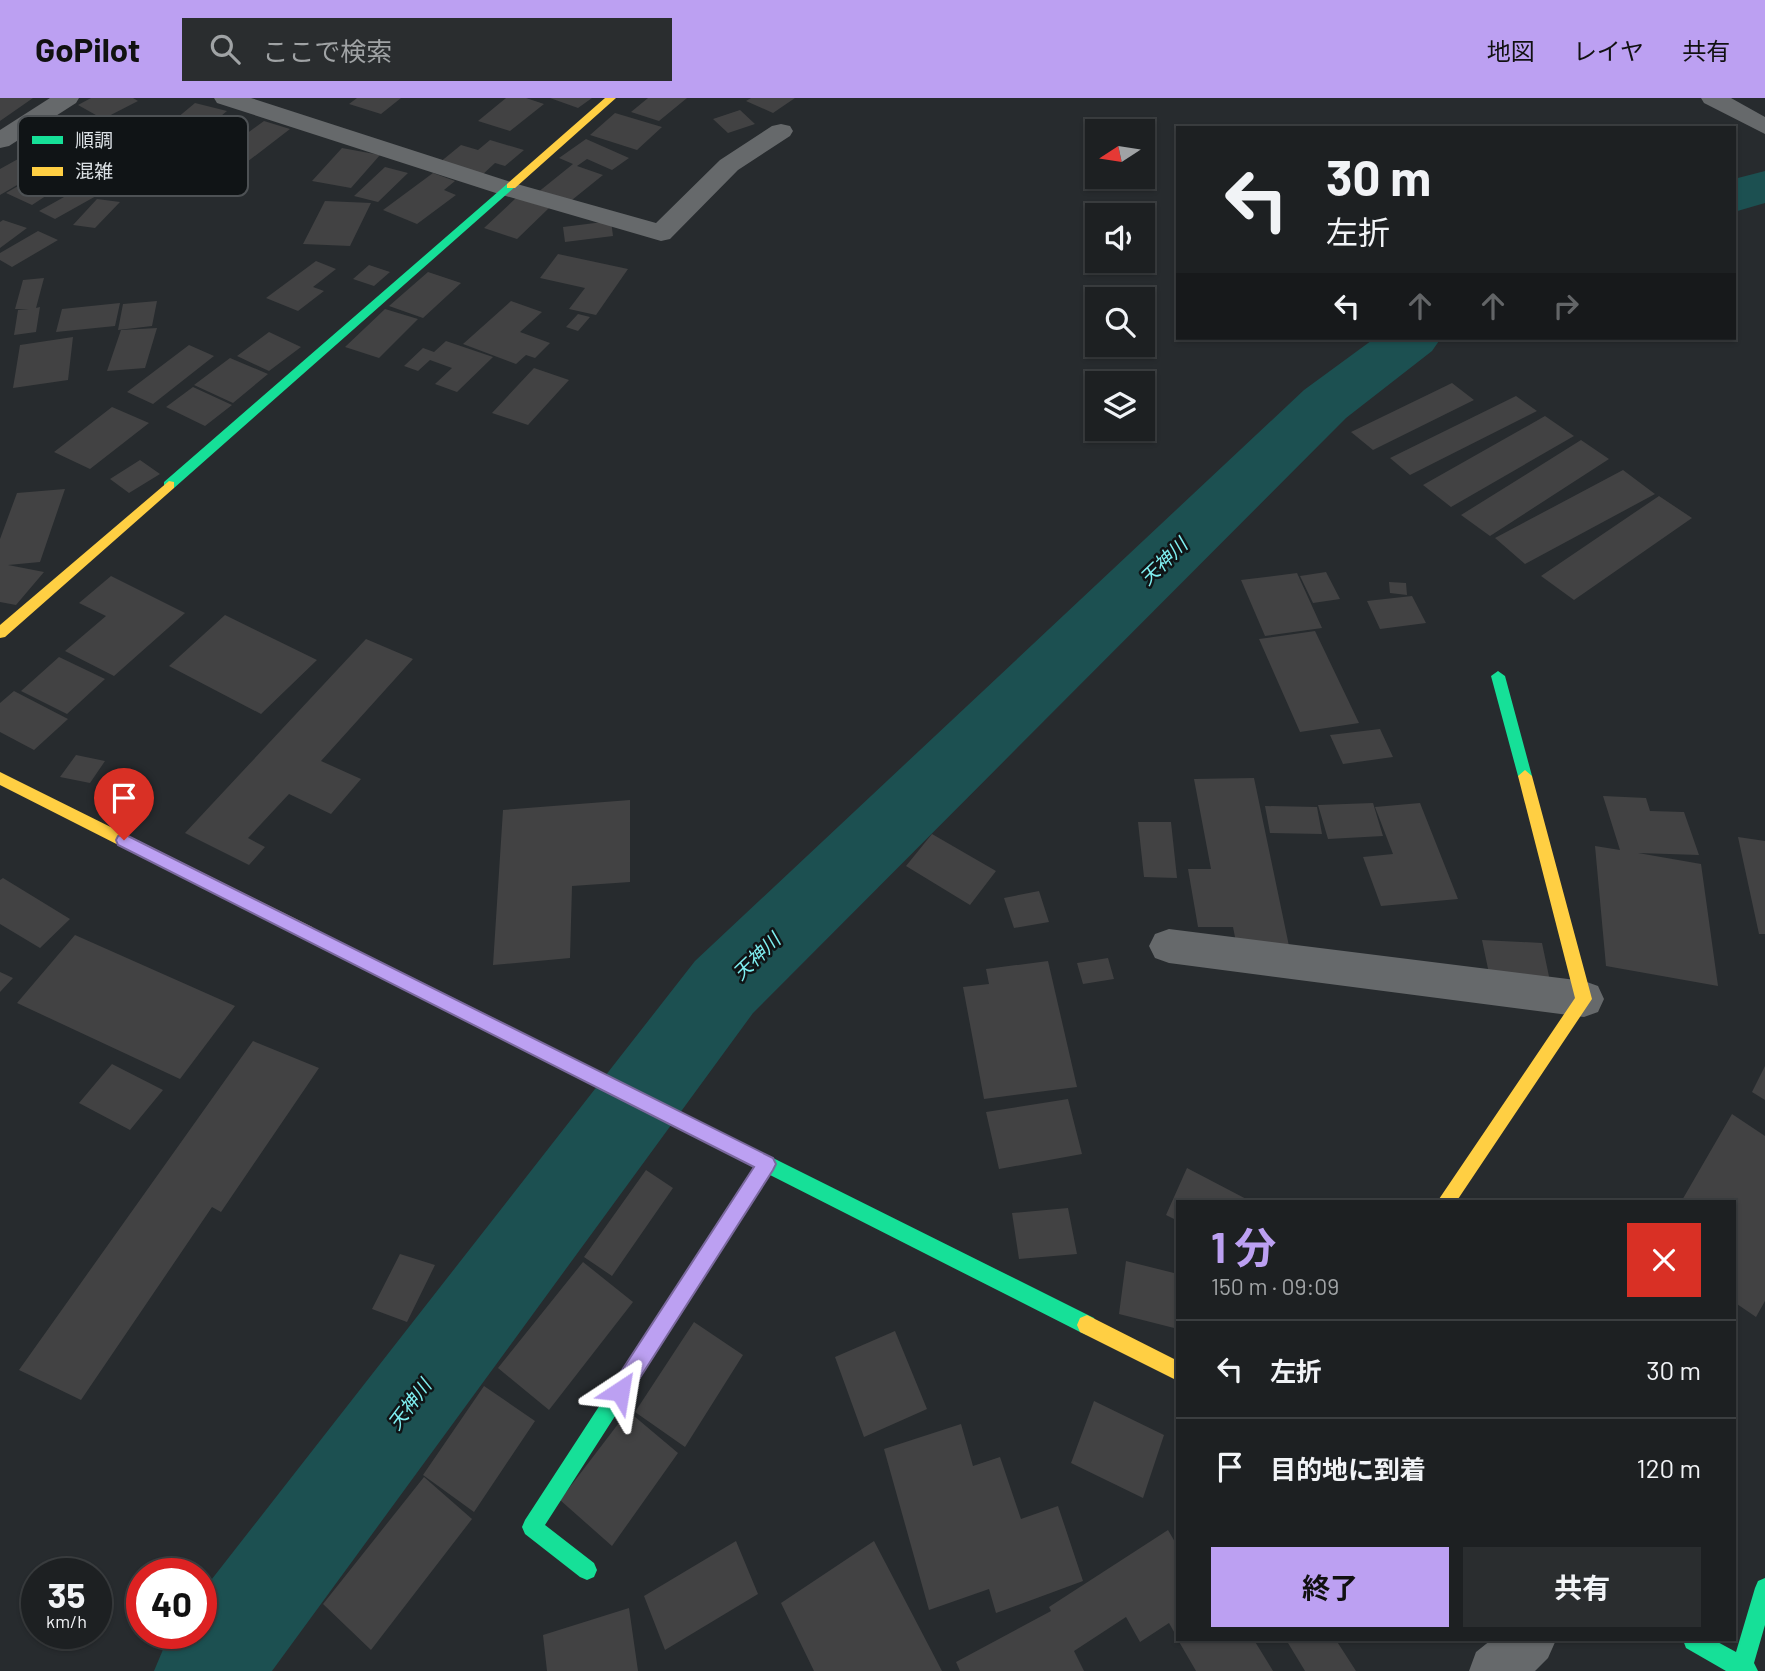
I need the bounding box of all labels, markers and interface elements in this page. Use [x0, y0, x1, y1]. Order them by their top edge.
search box [182, 18, 672, 81]
text: GoPilot [35, 29, 140, 69]
icon: search [206, 30, 244, 68]
text: ここで検索 [262, 35, 392, 66]
text: 地図 [1487, 36, 1535, 65]
text: レイヤ [1573, 36, 1644, 65]
text: 共有 [1682, 36, 1730, 65]
legend [18, 116, 248, 196]
north arrow [1085, 119, 1155, 189]
map controls [1085, 119, 1155, 441]
text: 順調 [75, 128, 113, 151]
text: 30 m [1326, 147, 1431, 206]
icon: left [1211, 154, 1302, 245]
text: 混雑 [75, 159, 113, 182]
button: sound [1085, 203, 1155, 273]
text: 左折 [1326, 212, 1390, 250]
button: search [1085, 287, 1155, 357]
icon: left [1328, 287, 1366, 325]
icon: ahead [1401, 287, 1439, 325]
icon: ahead [1474, 287, 1512, 325]
icon: right [1547, 287, 1585, 325]
button: layers [1085, 371, 1155, 441]
water label: 天神川 [1135, 532, 1193, 589]
pin [94, 768, 154, 840]
icon: arrive [105, 779, 143, 817]
water label: 天神川 [728, 927, 786, 984]
text: 1 分 [1211, 1221, 1276, 1271]
button: close [1627, 1223, 1701, 1297]
text: 150 m · 09:09 [1211, 1272, 1339, 1300]
icon: left [1211, 1350, 1249, 1388]
position arrow [583, 1354, 657, 1428]
text: 30 m [1646, 1354, 1701, 1385]
text: 左折 [1270, 1355, 1322, 1386]
water label: 天神川 [383, 1373, 437, 1434]
icon: arrive [1211, 1448, 1249, 1486]
text: 120 m [1637, 1452, 1701, 1483]
text: 目的地に到着 [1270, 1453, 1426, 1484]
button: 終了 [1211, 1547, 1449, 1627]
button: 共有 [1463, 1547, 1701, 1627]
speed limit sign: 40 [126, 1558, 217, 1649]
text: 35 [48, 1573, 85, 1615]
text: km/h [46, 1610, 87, 1632]

